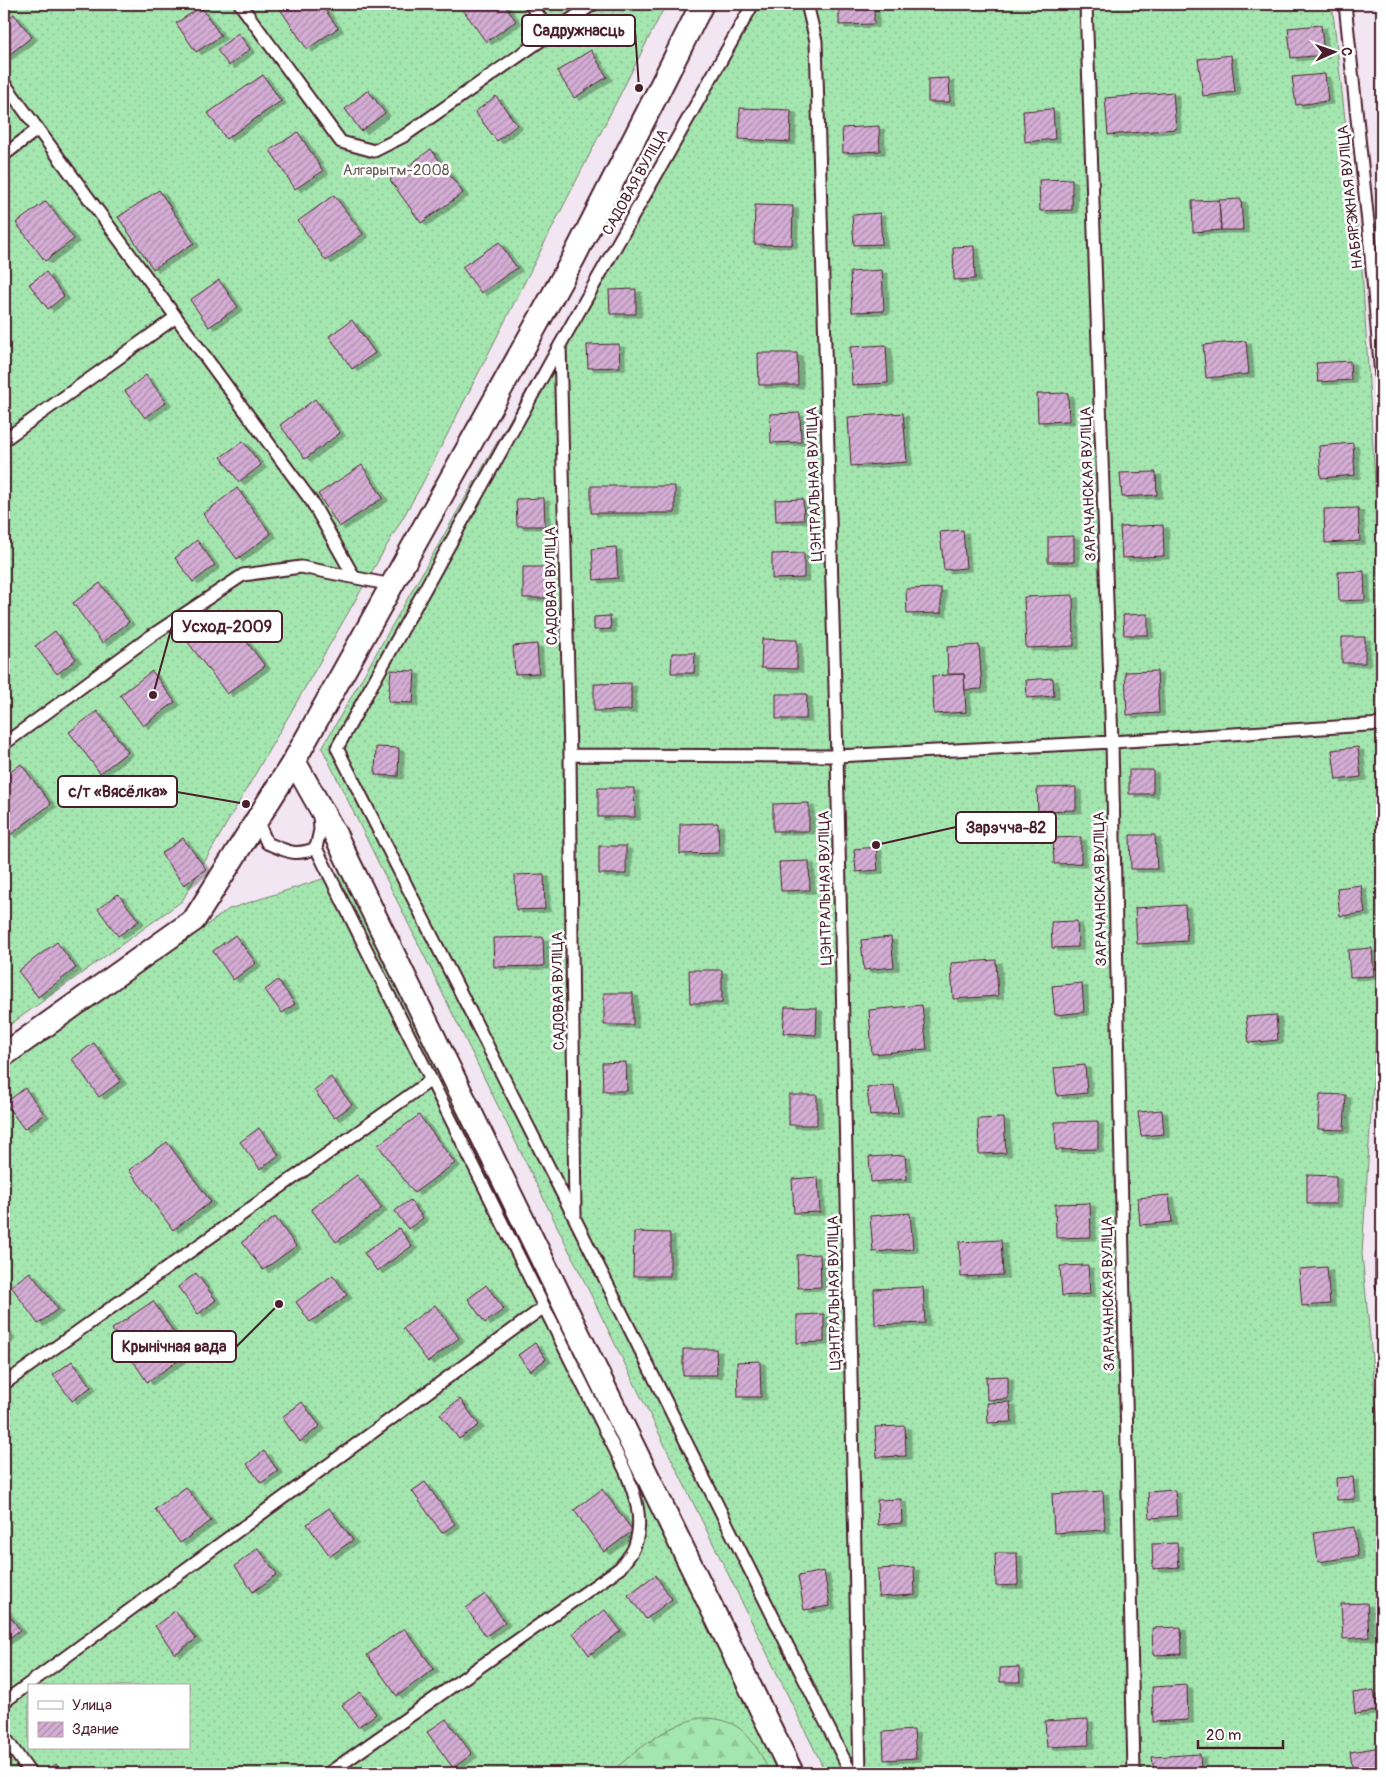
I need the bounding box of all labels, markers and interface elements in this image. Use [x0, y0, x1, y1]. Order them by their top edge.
callout: Садружнасць [522, 15, 635, 46]
text: Садружнасць [533, 21, 625, 41]
north arrow [1308, 28, 1358, 78]
text: С [1338, 47, 1355, 57]
street label: НАБЯРЭЖНАЯ ВУЛІЦА [1333, 124, 1368, 270]
street label: САДОВАЯ ВУЛІЦА [598, 125, 673, 239]
park label: Алгарытм-2008 [343, 161, 450, 180]
street label: ЦЭНТРАЛЬНАЯ ВУЛІЦА [802, 406, 827, 562]
street label: ЗАРАЧАНСКАЯ ВУЛІЦА [1076, 406, 1101, 562]
street label: САДОВАЯ ВУЛІЦА [541, 526, 562, 646]
callout: Усход-2009 [172, 611, 282, 642]
text: Усход-2009 [182, 617, 272, 637]
callout: с/т «Вясёлка» [58, 776, 177, 807]
text: с/т «Вясёлка» [68, 782, 168, 802]
street label: ЦЭНТРАЛЬНАЯ ВУЛІЦА [815, 810, 836, 966]
street label: ЗАРАЧАНСКАЯ ВУЛІЦА [1090, 811, 1111, 967]
callout: Зарэчча-82 [956, 812, 1056, 843]
text: Зарэчча-82 [966, 818, 1046, 838]
street label: САДОВАЯ ВУЛІЦА [548, 931, 569, 1051]
street label: ЦЭНТРАЛЬНАЯ ВУЛІЦА [824, 1215, 845, 1371]
street label: ЗАРАЧАНСКАЯ ВУЛІЦА [1098, 1216, 1119, 1372]
callout: Крынічная вада [112, 1331, 236, 1362]
text: Крынічная вада [122, 1337, 227, 1357]
legend [28, 1684, 190, 1750]
text: Улица [72, 1696, 112, 1715]
scale bar [1198, 1717, 1284, 1749]
text: Здание [72, 1720, 119, 1739]
text: 20 m [1206, 1726, 1241, 1745]

